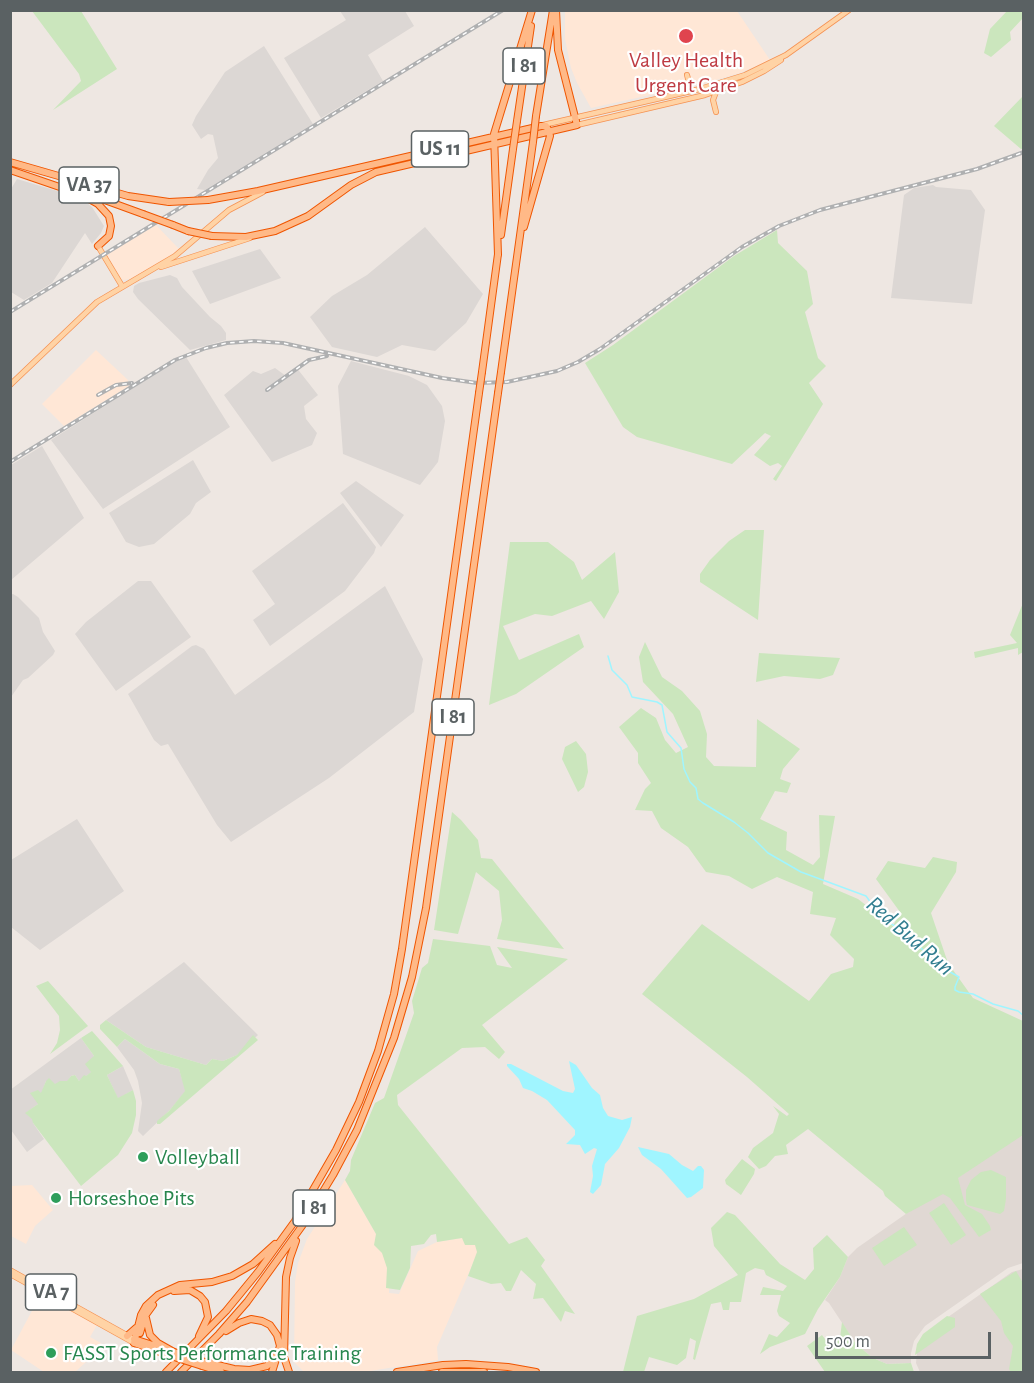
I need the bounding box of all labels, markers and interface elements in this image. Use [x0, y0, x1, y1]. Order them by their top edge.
marker: Valley Health Urgent Care [677, 27, 695, 45]
place label: Valley Health Urgent Care [629, 47, 743, 98]
road number: I 81 [503, 48, 545, 84]
road number: US 11 [412, 131, 468, 167]
road number: VA 37 [59, 167, 119, 203]
road number: I 81 [432, 699, 474, 735]
water label: Red Bud Run [860, 890, 960, 982]
place label: Volleyball [155, 1144, 240, 1170]
marker: Volleyball [136, 1150, 150, 1164]
place label: Horseshoe Pits [68, 1185, 195, 1211]
road number: I 81 [293, 1190, 335, 1226]
marker: Horseshoe Pits [49, 1191, 63, 1205]
road number: VA 7 [26, 1274, 76, 1310]
scale bar [818, 1320, 994, 1358]
text: 500 m [826, 1333, 870, 1351]
place label: FASST Sports Performance Training [63, 1340, 361, 1366]
marker: FASST Sports Performance Training [44, 1346, 58, 1360]

